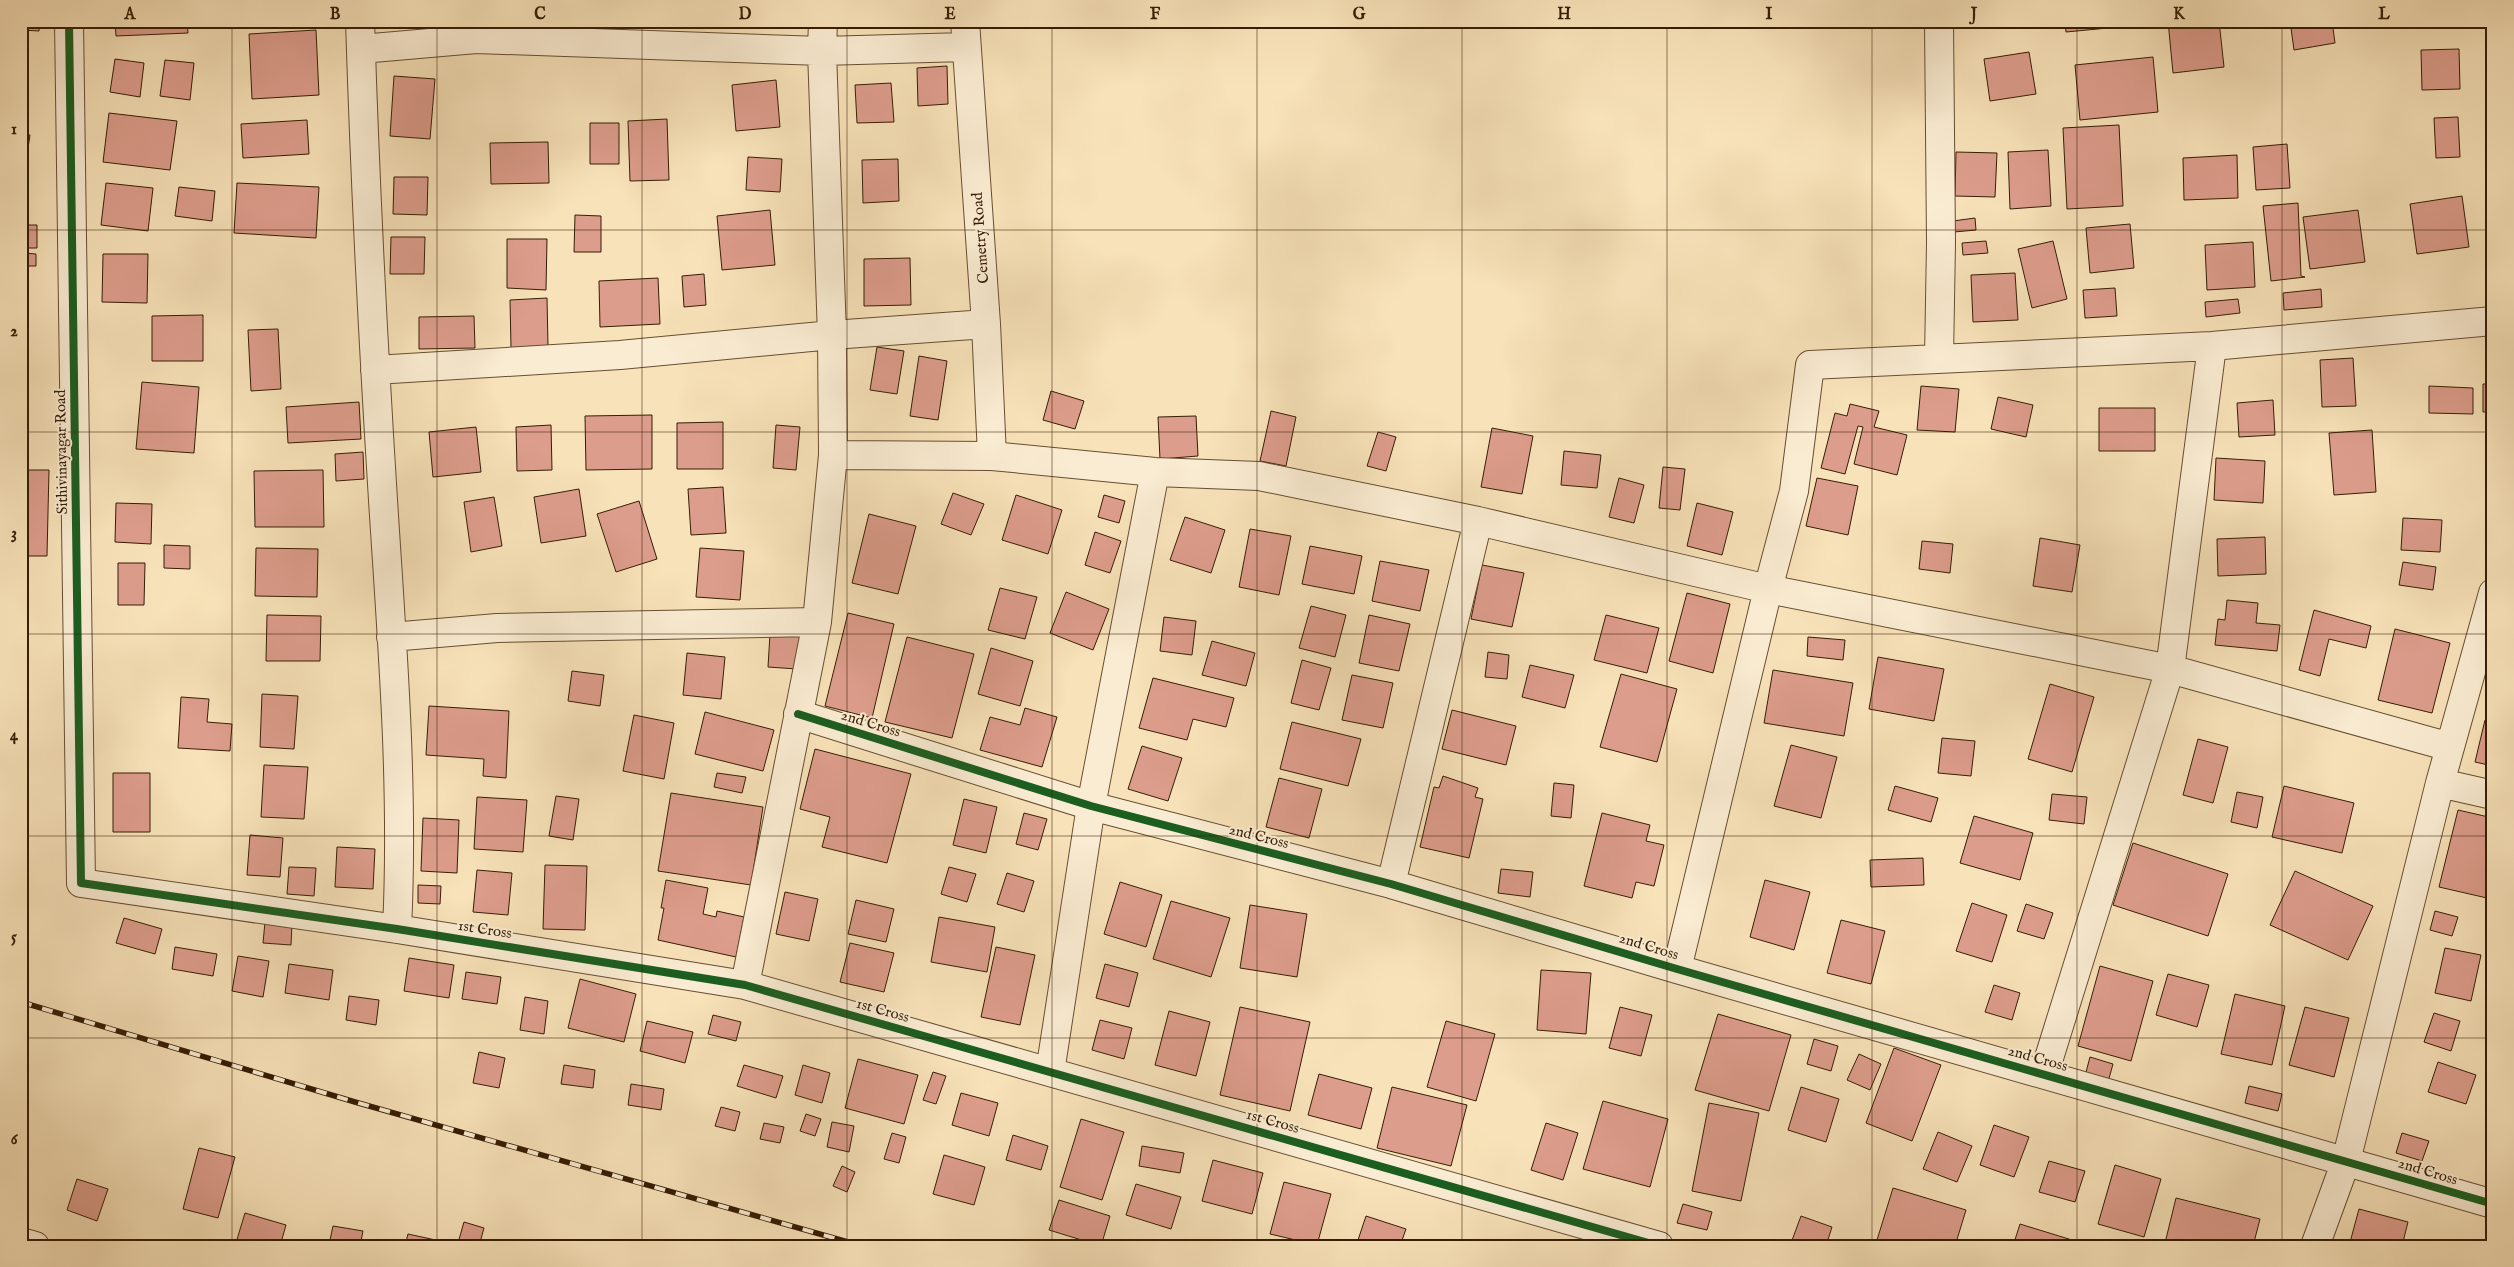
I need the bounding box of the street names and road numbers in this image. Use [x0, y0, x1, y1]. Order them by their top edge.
street label: Cemetry Road [968, 191, 993, 284]
street label: Sithivinayagar Road [51, 388, 72, 515]
street label: 2nd Cross [839, 705, 903, 741]
street label: 2nd Cross [1227, 820, 1291, 853]
street label: 1st Cross [457, 916, 513, 943]
street label: 2nd Cross [1617, 928, 1681, 964]
street label: 1st Cross [854, 994, 911, 1027]
street label: 2nd Cross [2006, 1041, 2070, 1076]
street label: 1st Cross [1244, 1105, 1301, 1138]
street label: 2nd Cross [2396, 1153, 2460, 1189]

